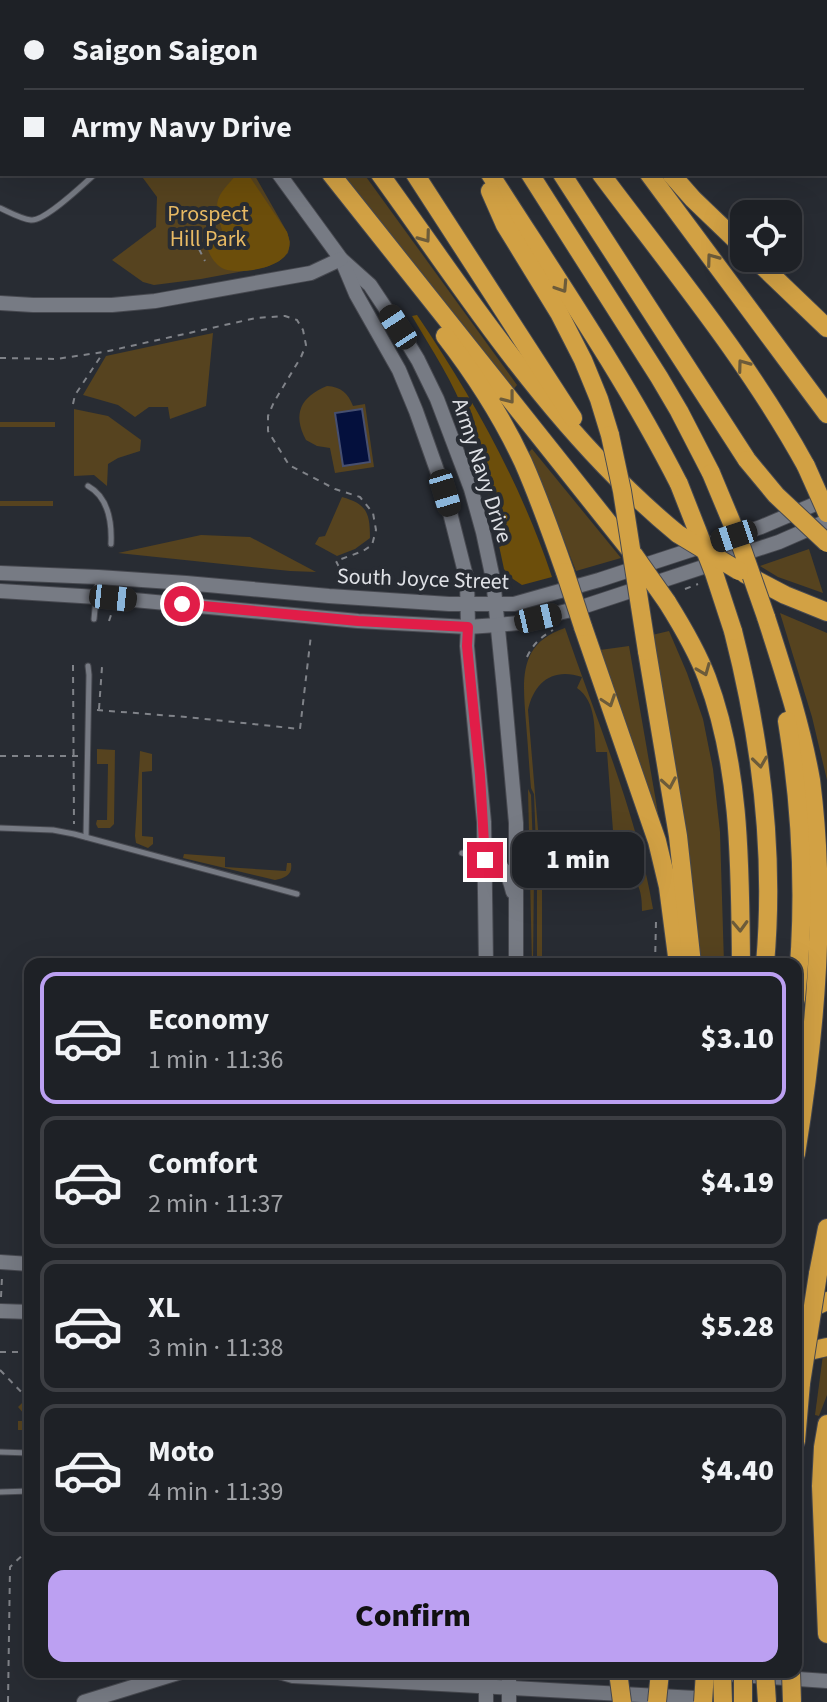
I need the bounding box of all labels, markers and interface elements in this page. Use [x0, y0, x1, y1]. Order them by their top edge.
text: Saigon Saigon [72, 29, 258, 72]
text: Army Navy Drive [72, 106, 292, 149]
park label: Prospect Hill Park [167, 198, 249, 255]
map controls [730, 200, 802, 272]
button: locate [730, 200, 802, 272]
one-way arrow [416, 228, 430, 243]
one-way arrow [707, 253, 722, 268]
one-way arrow [552, 278, 567, 293]
car [375, 300, 421, 354]
one-way arrow [738, 360, 753, 374]
one-way arrow [499, 388, 514, 403]
street label: Army Navy Drive [444, 394, 521, 547]
car [427, 467, 463, 519]
car [707, 517, 761, 555]
street label: South Joyce Street [336, 560, 510, 598]
car [88, 584, 138, 612]
route start [164, 586, 200, 622]
car [512, 601, 564, 635]
one-way arrow [694, 662, 710, 676]
one-way arrow [599, 693, 616, 707]
one-way arrow [751, 755, 768, 769]
one-way arrow [660, 776, 677, 790]
callout: 1 min [513, 832, 645, 888]
text: 1 min [546, 841, 610, 878]
route end [467, 842, 503, 878]
one-way arrow [731, 920, 749, 933]
text: Economy [148, 998, 269, 1041]
icon: car [52, 1002, 124, 1074]
text: $3.10 [701, 1017, 774, 1060]
text: 1 min · 11:36 [148, 1041, 283, 1078]
text: Comfort [148, 1142, 258, 1185]
icon: car [52, 1146, 124, 1218]
text: $4.19 [701, 1161, 774, 1204]
text: 2 min · 11:37 [148, 1185, 283, 1222]
text: XL [148, 1286, 181, 1329]
icon: car [52, 1290, 124, 1362]
text: $5.28 [701, 1305, 774, 1348]
text: 3 min · 11:38 [148, 1329, 283, 1366]
text: Moto [148, 1430, 214, 1473]
icon: car [52, 1434, 124, 1506]
text: $4.40 [701, 1449, 774, 1492]
text: 4 min · 11:39 [148, 1473, 283, 1510]
button: Confirm [48, 1570, 778, 1662]

